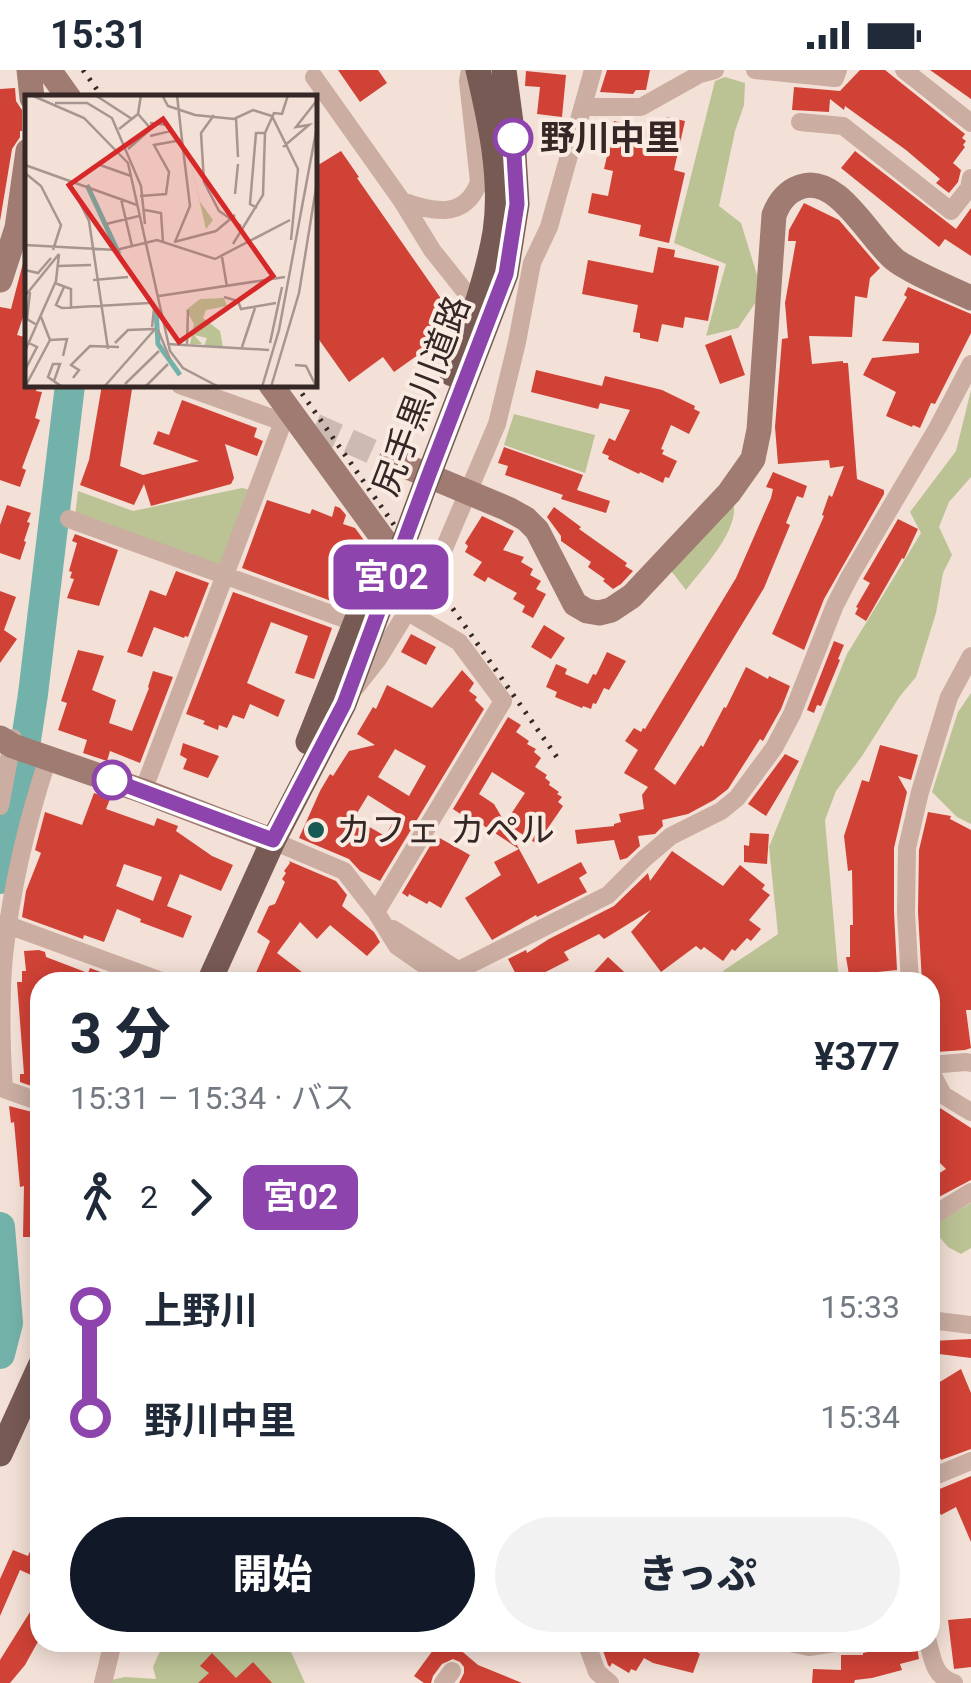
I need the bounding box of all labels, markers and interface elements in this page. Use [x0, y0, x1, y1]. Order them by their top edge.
text: 15:31 [50, 13, 148, 57]
inset map [25, 95, 318, 388]
place label: 野川中里 [540, 118, 680, 159]
marker: 野川中里 [494, 119, 532, 157]
street label: 尻手黒川道路 [365, 291, 479, 501]
line badge: 宮02 [334, 544, 448, 610]
text: 宮02 [353, 557, 429, 598]
unlabelled marker [93, 761, 131, 799]
place label: カフェ カペル [336, 810, 555, 851]
marker: カフェ カペル [305, 819, 327, 841]
text: 3 分 [70, 1002, 170, 1066]
text: ¥377 [814, 1035, 900, 1079]
text: 15:31 – 15:34 · バス [70, 1079, 355, 1117]
icon: walk [70, 1170, 125, 1225]
icon: forward [173, 1170, 228, 1225]
text: 宮02 [263, 1177, 338, 1218]
text: 2 [140, 1178, 158, 1216]
text: 15:33 [820, 1288, 900, 1326]
text: 上野川 [144, 1289, 258, 1333]
text: 15:34 [820, 1398, 900, 1436]
text: 野川中里 [144, 1399, 296, 1443]
button: 開始 [70, 1517, 475, 1632]
button: きっぷ [495, 1517, 900, 1632]

